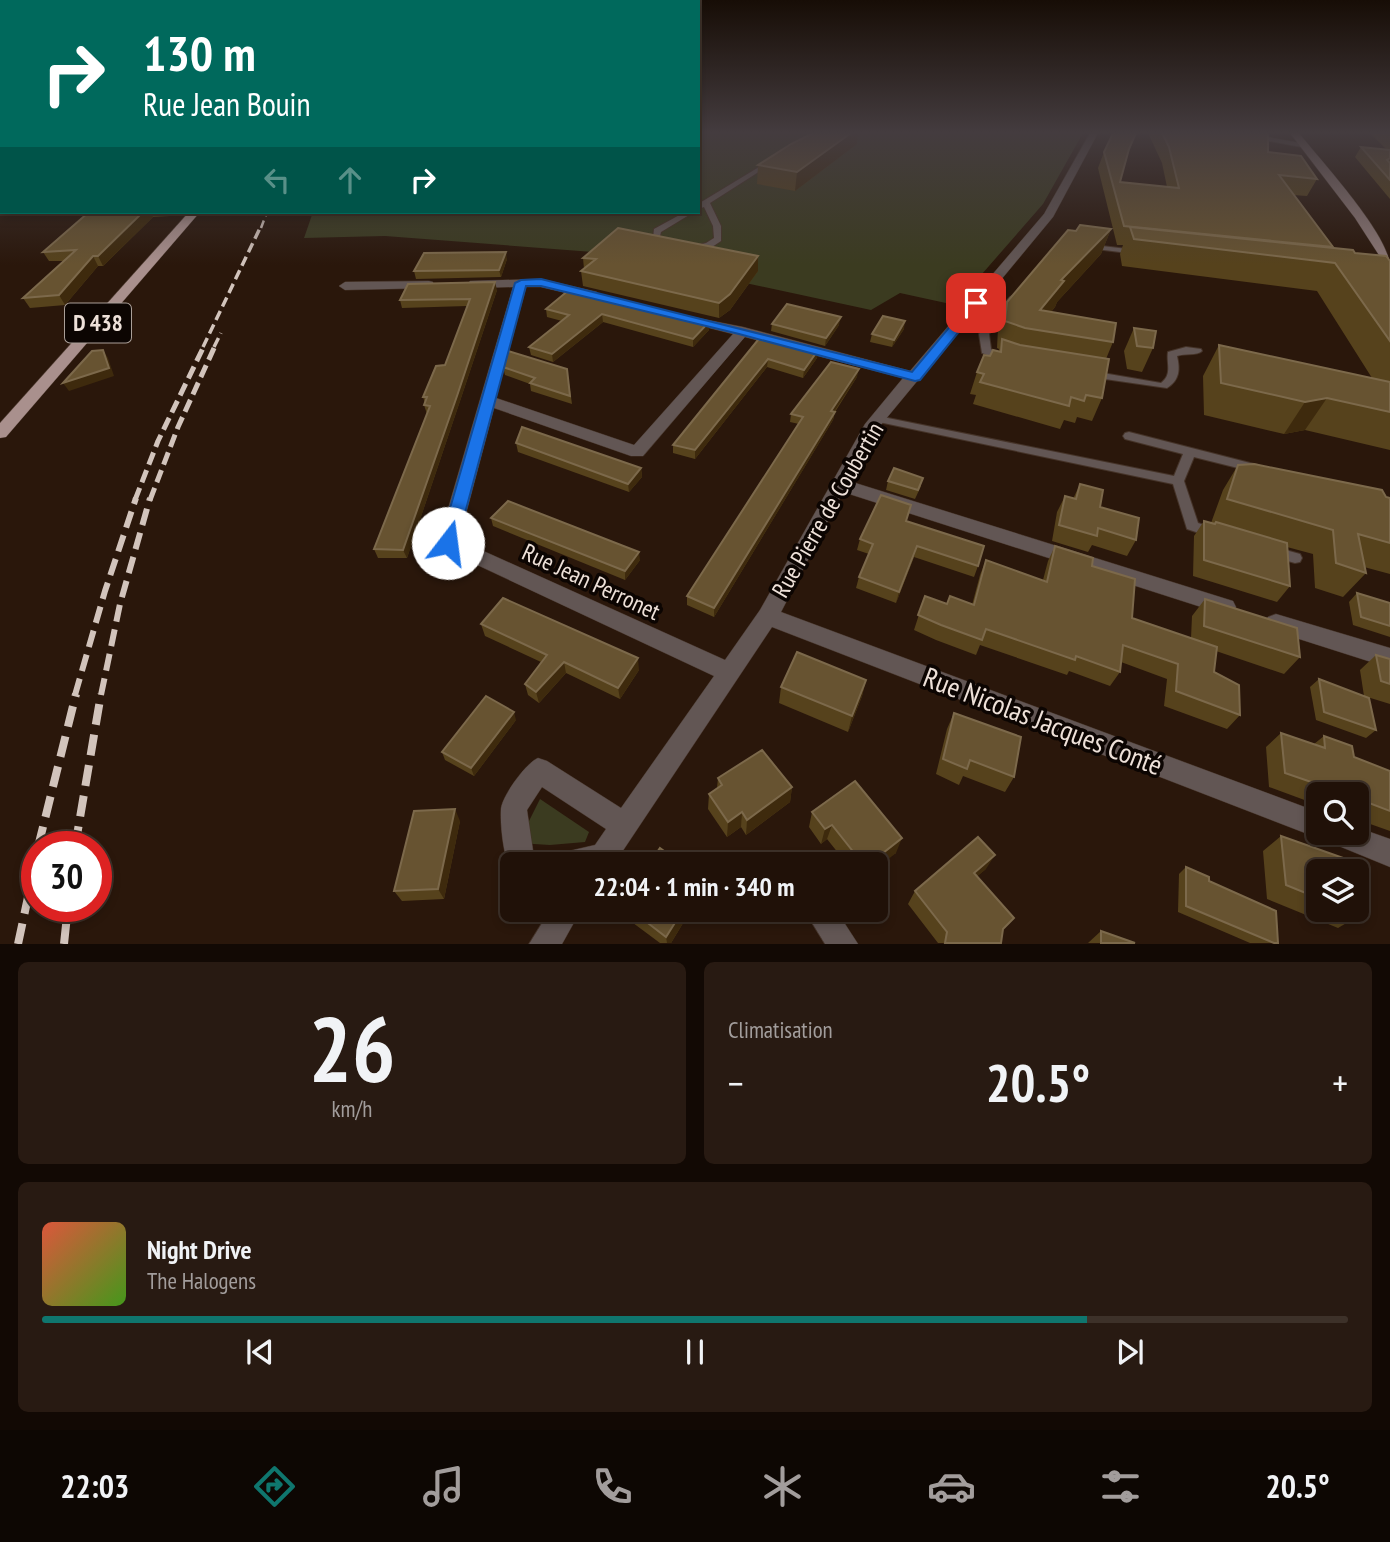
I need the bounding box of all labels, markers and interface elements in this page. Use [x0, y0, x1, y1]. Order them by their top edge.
text: 130 m [143, 21, 256, 85]
icon: right [28, 28, 119, 119]
text: Rue Jean Bouin [143, 83, 311, 125]
icon: left [258, 161, 296, 199]
icon: ahead [331, 161, 369, 199]
icon: right [404, 161, 442, 199]
pin [946, 273, 1006, 333]
icon: arrive [957, 284, 995, 322]
road number: D 438 [65, 304, 131, 342]
street label: Rue Pierre de Coubertin [765, 417, 890, 603]
position arrow [411, 506, 485, 580]
street label: Rue Jean Perronet [517, 536, 665, 627]
street label: Rue Nicolas Jacques Conté [918, 658, 1168, 783]
map controls [1306, 782, 1369, 922]
button: search [1306, 782, 1369, 845]
speed limit sign: 30 [21, 831, 112, 922]
button: layers [1306, 859, 1369, 922]
text: 22:04 · 1 min · 340 m [594, 870, 794, 903]
text: 26 [309, 989, 396, 1107]
text: Climatisation [728, 1015, 833, 1044]
text: 20.5° [986, 1049, 1090, 1116]
text: − [728, 1058, 744, 1107]
text: + [1332, 1058, 1348, 1107]
text: km/h [332, 1094, 372, 1123]
text: Night Drive [147, 1233, 252, 1266]
text: The Halogens [147, 1266, 256, 1295]
icon: previous [241, 1333, 279, 1371]
icon: pause [676, 1333, 714, 1371]
icon: next [1111, 1333, 1149, 1371]
icon: directions [250, 1462, 299, 1511]
icon: music [419, 1462, 468, 1511]
icon: phone [588, 1462, 637, 1511]
icon: climate [758, 1462, 807, 1511]
icon: car [927, 1462, 976, 1511]
icon: filters [1096, 1462, 1145, 1511]
text: 22:03 [60, 1465, 129, 1507]
text: 20.5° [1265, 1465, 1330, 1507]

